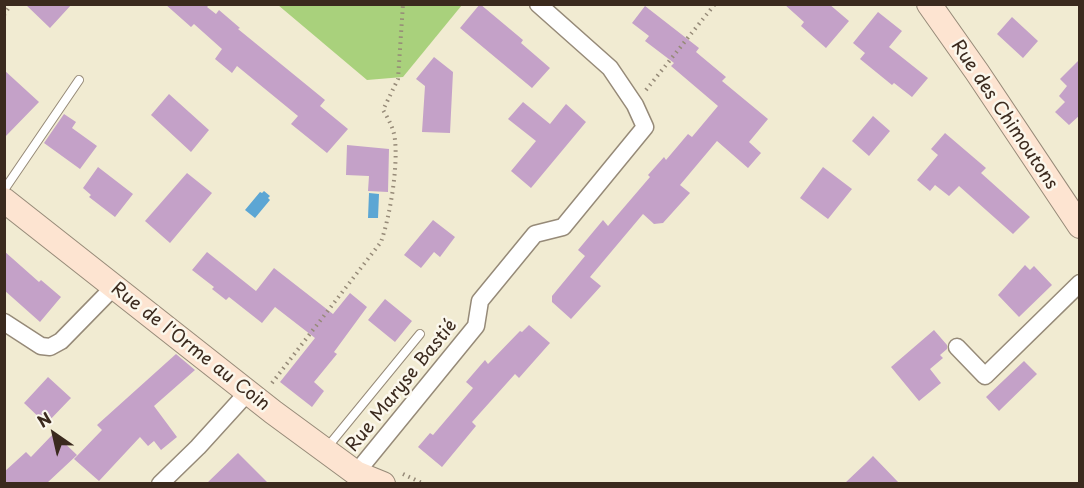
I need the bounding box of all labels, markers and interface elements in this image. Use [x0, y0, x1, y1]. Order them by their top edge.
street label: Rue des Chimoutons [946, 36, 1062, 194]
street label: Rue de l'Orme au Coin [106, 278, 274, 416]
street label: Rue Maryse Bastié [342, 315, 462, 457]
north arrow [24, 404, 84, 464]
text: N [32, 406, 56, 433]

